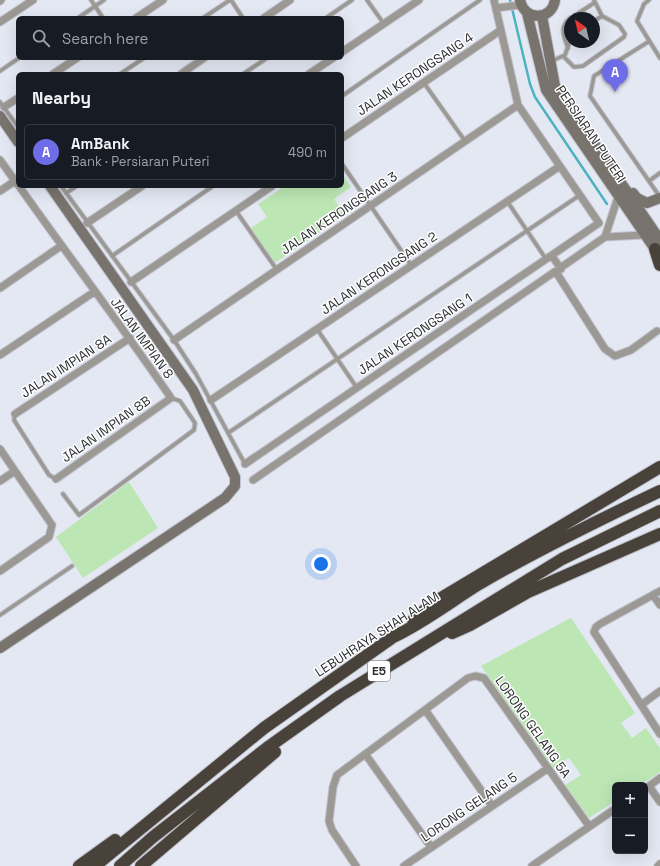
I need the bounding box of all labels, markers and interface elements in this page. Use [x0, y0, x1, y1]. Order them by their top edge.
north arrow [564, 12, 600, 48]
search box [16, 16, 344, 60]
icon: search [30, 27, 52, 49]
text: Search here [62, 29, 148, 48]
street label: JALAN KERONGSANG 4 [353, 29, 477, 119]
pin: A [602, 59, 628, 92]
street label: PERSIARAN PUTERI [552, 82, 630, 186]
text: Nearby [32, 87, 91, 109]
text: AmBank [71, 134, 130, 153]
text: A [42, 144, 50, 161]
text: 490 m [288, 144, 327, 161]
text: Bank · Persiaran Puteri [71, 153, 210, 170]
street label: JALAN KERONGSANG 3 [278, 168, 401, 258]
street label: JALAN KERONGSANG 2 [318, 228, 441, 318]
street label: JALAN KERONGSANG 1 [355, 289, 475, 379]
street label: JALAN IMPIAN 8 [107, 294, 177, 382]
street label: JALAN IMPIAN 8A [17, 330, 115, 402]
street label: JALAN IMPIAN 8B [58, 392, 154, 466]
your location [311, 554, 331, 574]
street label: LEBUHRAYA SHAH ALAM [312, 587, 442, 681]
road number: E5 [368, 661, 390, 681]
street label: LORONG GELANG 5A [491, 673, 575, 781]
street label: LORONG GELANG 5 [418, 768, 521, 846]
map controls [612, 782, 648, 854]
button: + [612, 782, 648, 818]
button: − [612, 818, 648, 854]

